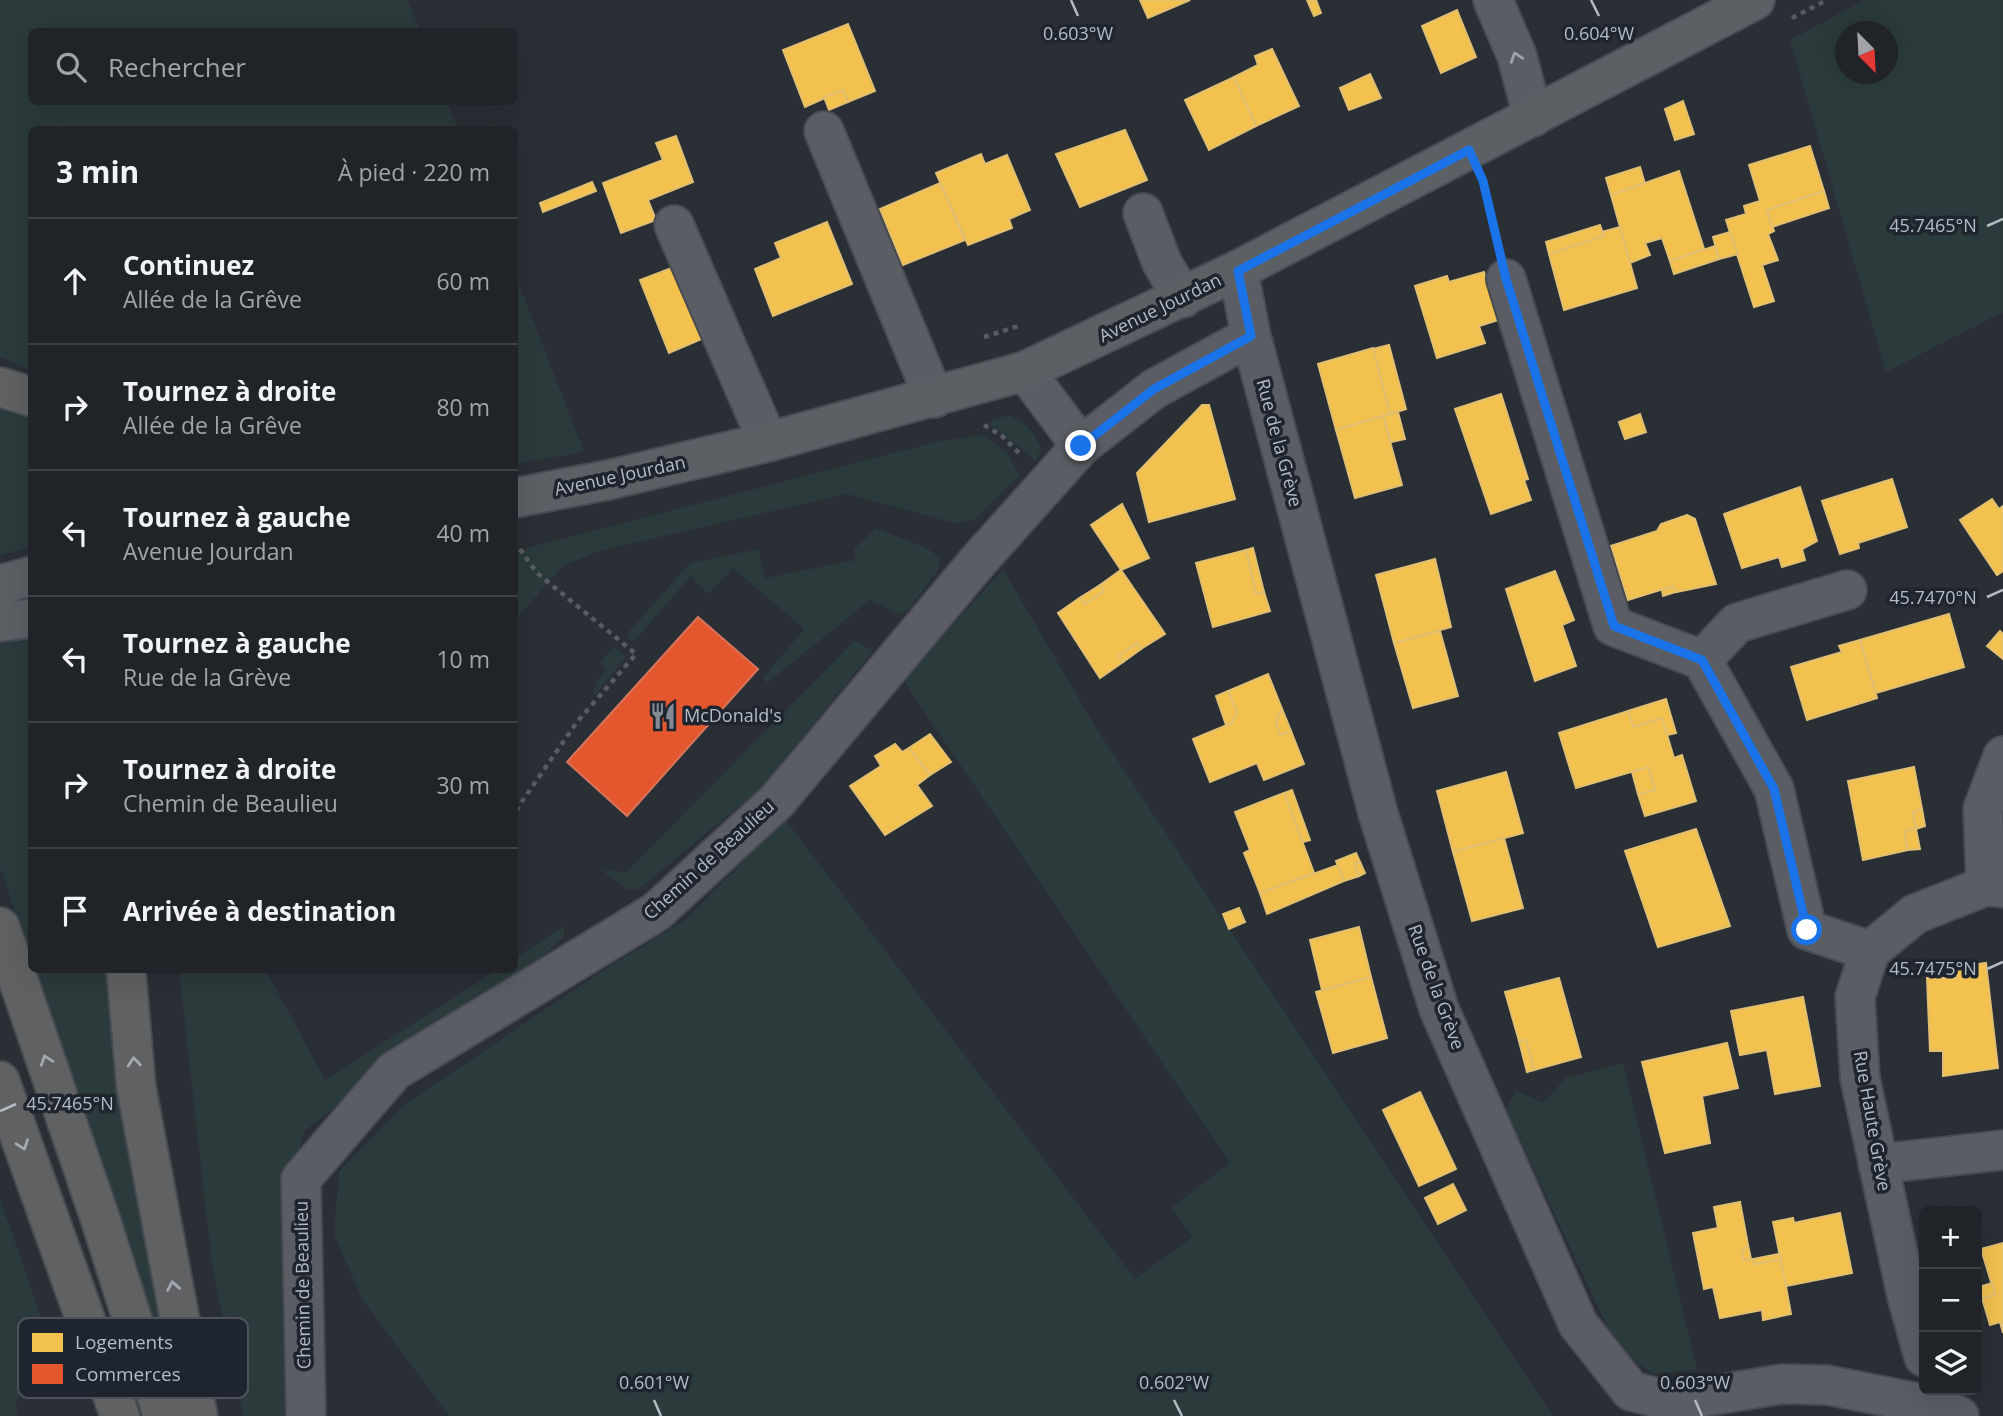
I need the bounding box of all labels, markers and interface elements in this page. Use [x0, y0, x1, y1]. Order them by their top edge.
text: 0.603°W [1043, 21, 1113, 45]
text: 0.604°W [1564, 21, 1634, 45]
north arrow [1835, 21, 1898, 84]
search box [28, 28, 518, 105]
icon: search [52, 48, 90, 86]
text: Rechercher [108, 49, 246, 85]
one-way arrow [1510, 52, 1524, 64]
text: 3 min [56, 151, 139, 192]
text: À pied · 220 m [338, 156, 490, 188]
text: 45.7465°N [1889, 213, 1977, 237]
text: Continuez [123, 247, 254, 283]
icon: ahead [56, 262, 94, 300]
text: 60 m [436, 265, 490, 297]
street label: Avenue Jourdan [1094, 267, 1225, 347]
text: Allée de la Grêve [123, 283, 302, 315]
text: Tournez à droite [123, 373, 336, 409]
street label: Rue de la Grève [1251, 376, 1309, 509]
icon: right [56, 388, 94, 426]
text: 80 m [436, 391, 490, 423]
text: Allée de la Grêve [123, 409, 302, 441]
route end [1065, 430, 1096, 461]
street label: Avenue Jourdan [552, 449, 688, 501]
text: Tournez à gauche [123, 499, 351, 535]
icon: left [56, 514, 94, 552]
text: 40 m [436, 517, 490, 549]
text: Avenue Jourdan [123, 535, 294, 567]
text: 45.7470°N [1889, 585, 1977, 609]
text: Tournez à gauche [123, 625, 351, 661]
icon: left [56, 640, 94, 678]
text: 10 m [436, 643, 490, 675]
text: Rue de la Grève [123, 661, 291, 693]
restaurant icon: McDonald's [648, 701, 678, 731]
place label: McDonald's [684, 703, 782, 727]
text: Tournez à droite [123, 751, 336, 787]
icon: right [56, 766, 94, 804]
text: 30 m [436, 769, 490, 801]
text: Chemin de Beaulieu [123, 787, 338, 819]
street label: Chemin de Beaulieu [638, 794, 779, 924]
icon: arrive [56, 892, 94, 930]
text: Arrivée à destination [123, 893, 396, 929]
route start [1791, 914, 1822, 945]
street label: Rue de la Grève [1403, 921, 1471, 1053]
text: 45.7475°N [1889, 956, 1977, 980]
street label: Rue Haute Grève [1849, 1049, 1897, 1193]
one-way arrow [40, 1055, 54, 1067]
one-way arrow [127, 1057, 142, 1068]
text: 45.7465°N [26, 1091, 114, 1115]
one-way arrow [15, 1139, 29, 1151]
street label: Chemin de Beaulieu [289, 1201, 315, 1369]
map controls [1919, 1206, 1982, 1395]
button: + [1919, 1206, 1982, 1269]
button: − [1919, 1269, 1982, 1332]
one-way arrow [166, 1280, 181, 1292]
legend [18, 1318, 248, 1398]
text: Logements [75, 1329, 173, 1355]
button: layers [1919, 1332, 1982, 1395]
text: Commerces [75, 1361, 181, 1387]
text: 0.601°W [619, 1370, 689, 1394]
text: 0.602°W [1139, 1370, 1209, 1394]
text: 0.603°W [1660, 1370, 1730, 1394]

